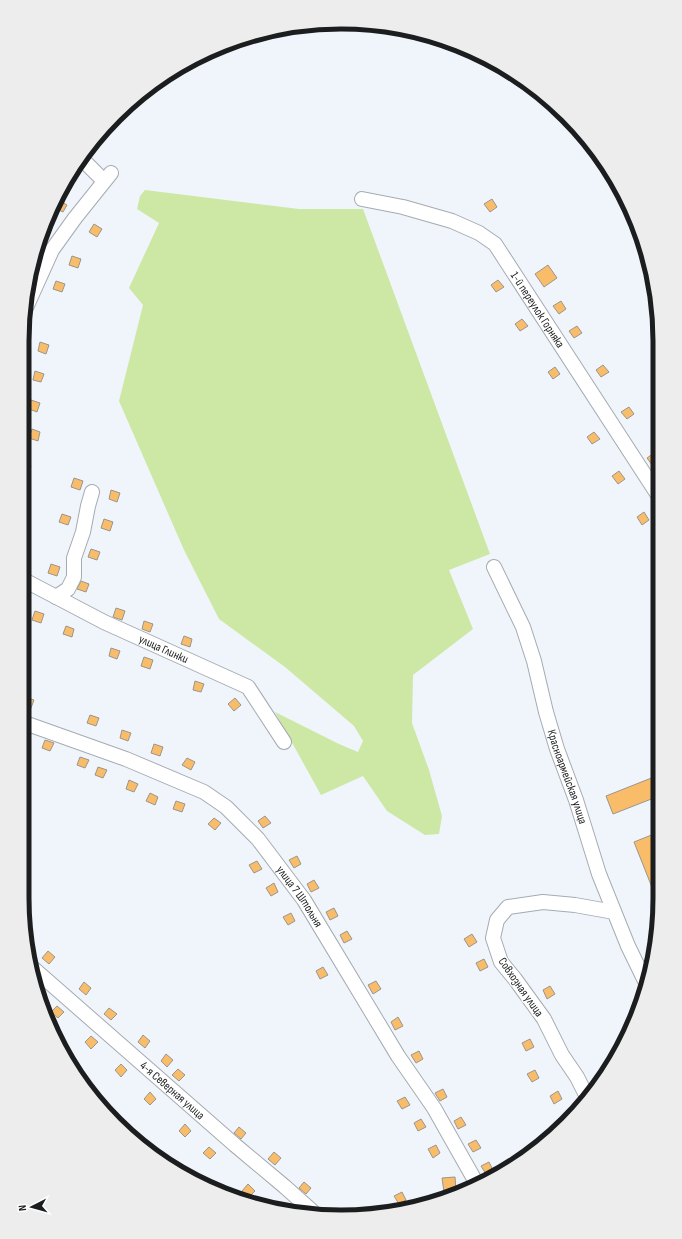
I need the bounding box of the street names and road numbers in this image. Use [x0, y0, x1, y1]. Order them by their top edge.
street label: 1-й переулок Горняка [507, 269, 568, 351]
street label: улица Глинки [136, 632, 191, 667]
street label: Красноармейская улица [544, 728, 590, 826]
street label: улица 7 Штольня [273, 863, 326, 930]
street label: Совхозная улица [495, 955, 547, 1020]
street label: 4-я Северная улица [137, 1058, 208, 1123]

